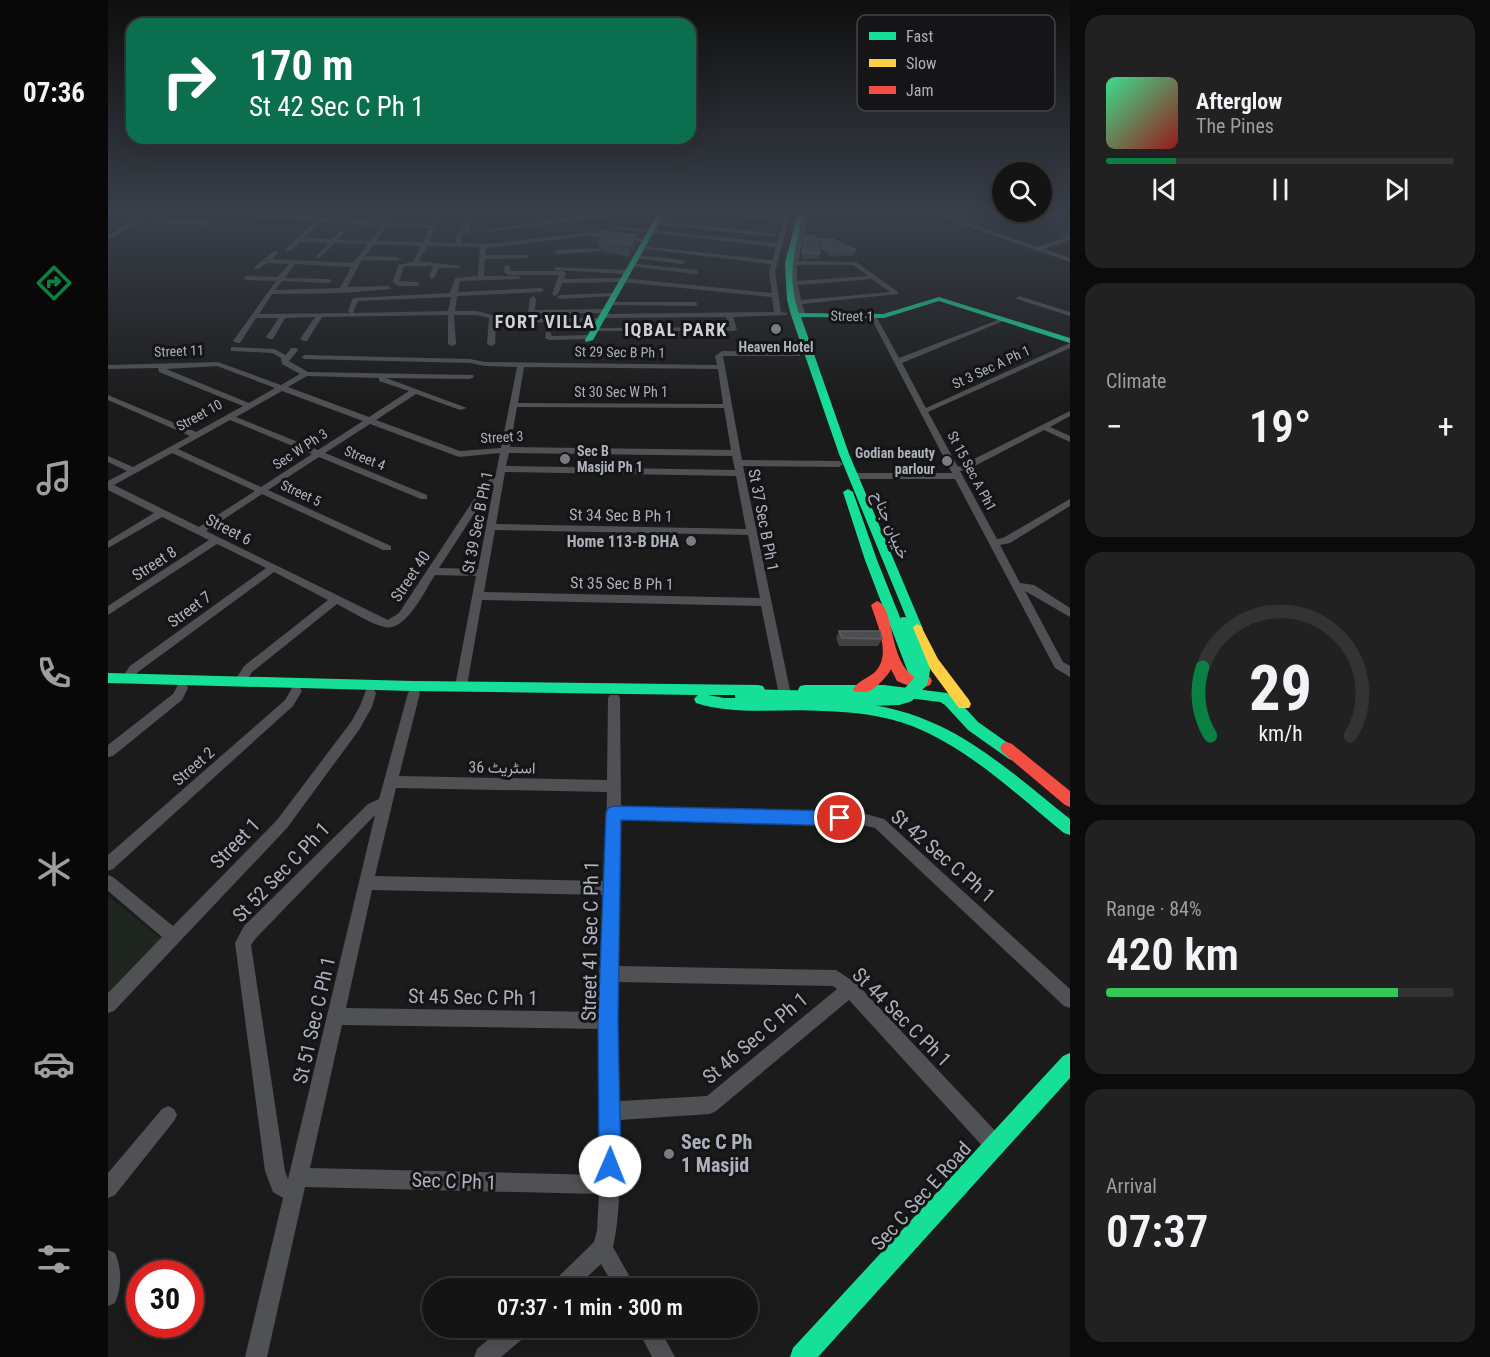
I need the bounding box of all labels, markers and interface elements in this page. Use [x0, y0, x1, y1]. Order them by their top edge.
legend [857, 15, 1055, 111]
text: Fast [906, 27, 933, 46]
text: 170 m [249, 41, 354, 90]
icon: right [150, 42, 228, 120]
text: Slow [906, 54, 936, 73]
text: 07:36 [23, 77, 85, 109]
text: Jam [906, 81, 933, 100]
text: Afterglow [1196, 89, 1282, 114]
text: St 42 Sec C Ph 1 [249, 91, 424, 123]
text: The Pines [1196, 114, 1274, 138]
map controls [992, 162, 1052, 222]
button: search [992, 162, 1052, 222]
icon: previous [1148, 173, 1181, 206]
icon: pause [1264, 173, 1297, 206]
icon: next [1380, 173, 1413, 206]
icon: directions [33, 262, 75, 304]
street label: Street 1 [830, 308, 874, 324]
district label: FORT VILLA [495, 311, 595, 332]
district label: IQBAL PARK [624, 319, 728, 340]
marker: Heaven Hotel [769, 322, 783, 336]
place label: Heaven Hotel [739, 339, 813, 355]
street label: Street 11 [154, 342, 204, 360]
street label: St 3 Sec A Ph 1 [949, 342, 1033, 392]
street label: St 29 Sec B Ph 1 [575, 343, 665, 361]
text: Climate [1106, 369, 1166, 393]
street label: St 30 Sec W Ph 1 [574, 384, 668, 400]
street label: Street 10 [173, 396, 225, 434]
text: 19° [1249, 400, 1311, 453]
text: − [1106, 407, 1123, 446]
text: + [1438, 407, 1454, 446]
street label: Sec W Ph 3 [270, 425, 330, 473]
street label: Street 3 [480, 428, 524, 446]
street label: St 15 Sec A Ph1 [944, 428, 1000, 514]
street label: Street 4 [342, 443, 388, 473]
place label: Sec B Masjid Ph 1 [577, 443, 643, 475]
place label: Godian beauty parlour [855, 445, 936, 477]
marker: Sec B Masjid Ph 1 [558, 452, 572, 466]
marker: Godian beauty parlour [940, 454, 954, 468]
icon: music [33, 457, 75, 499]
street label: St 37 Sec B Ph 1 [744, 467, 783, 573]
street label: St 39 Sec B Ph 1 [458, 469, 497, 575]
street label: Street 5 [278, 477, 324, 509]
street label: خیبان جناح [866, 488, 913, 563]
street label: St 34 Sec B Ph 1 [569, 505, 673, 526]
street label: Street 6 [203, 510, 255, 549]
place label: Home 113-B DHA [567, 532, 679, 551]
marker: Home 113-B DHA [684, 534, 698, 548]
street label: Street 8 [129, 542, 180, 585]
street label: Street 40 [387, 547, 434, 605]
street label: St 35 Sec B Ph 1 [570, 573, 674, 594]
street label: Street 7 [164, 587, 215, 632]
icon: phone [33, 652, 75, 694]
text: 29 [1248, 652, 1312, 725]
text: km/h [1258, 721, 1302, 746]
street label: Street 2 [169, 743, 218, 790]
street label: اسٹریٹ 36 [468, 757, 536, 779]
pin [814, 792, 865, 843]
icon: arrive [823, 801, 856, 834]
street label: St 42 Sec C Ph 1 [886, 804, 1000, 908]
street label: Street 1 [205, 813, 265, 873]
street label: St 52 Sec C Ph 1 [227, 817, 335, 927]
icon: climate [33, 848, 75, 890]
street label: Street 41 Sec C Ph 1 [577, 861, 603, 1021]
text: Range · 84% [1106, 897, 1202, 921]
text: 420 km [1106, 928, 1239, 981]
street label: St 51 Sec C Ph 1 [288, 954, 340, 1086]
street label: St 44 Sec C Ph 1 [848, 963, 956, 1071]
street label: St 45 Sec C Ph 1 [408, 984, 538, 1010]
street label: St 46 Sec C Ph 1 [698, 987, 812, 1089]
icon: car [33, 1043, 75, 1085]
place label: Sec C Ph 1 Masjid [681, 1130, 752, 1177]
position arrow [578, 1134, 642, 1198]
street label: Sec C Sec E Road [866, 1137, 976, 1255]
marker: Sec C Ph 1 Masjid [662, 1147, 676, 1161]
street label: Sec C Ph 1 [411, 1168, 497, 1194]
text: Arrival [1106, 1174, 1157, 1198]
text: 07:37 [1106, 1205, 1208, 1258]
icon: filters [33, 1238, 75, 1280]
speed limit sign: 30 [126, 1260, 204, 1338]
text: 07:37 · 1 min · 300 m [497, 1295, 683, 1320]

